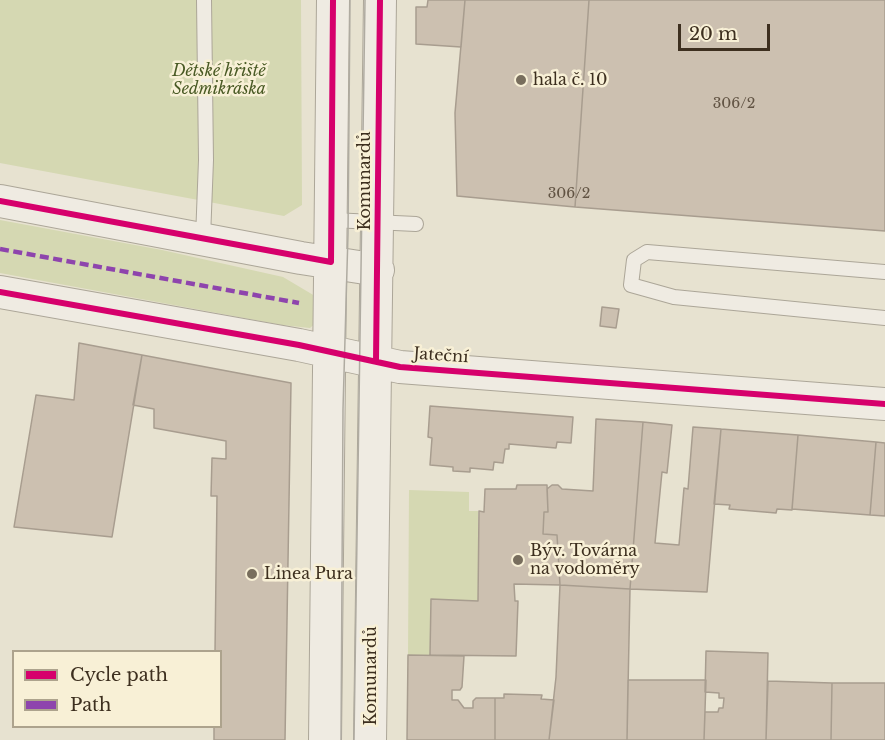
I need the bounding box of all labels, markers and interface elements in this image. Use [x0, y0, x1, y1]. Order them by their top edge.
scale bar [681, 12, 772, 50]
text: 20 m [689, 23, 737, 45]
park label: Dětské hřiště Sedmikráska [172, 61, 266, 99]
place label: hala č. 10 [533, 70, 607, 90]
marker: hala č. 10 [514, 73, 528, 87]
house number: 306/2 [713, 96, 755, 112]
street label: Komunardů [355, 131, 375, 231]
house number: 306/2 [548, 186, 590, 202]
street label: Jateční [413, 345, 469, 367]
place label: Býv. Továrna na vodoměry [530, 541, 640, 579]
marker: Býv. Továrna na vodoměry [511, 553, 525, 567]
place label: Linea Pura [264, 564, 353, 584]
marker: Linea Pura [245, 567, 259, 581]
street label: Komunardů [361, 626, 381, 726]
legend [12, 650, 222, 728]
text: Cycle path [70, 664, 168, 686]
text: Path [70, 694, 111, 716]

